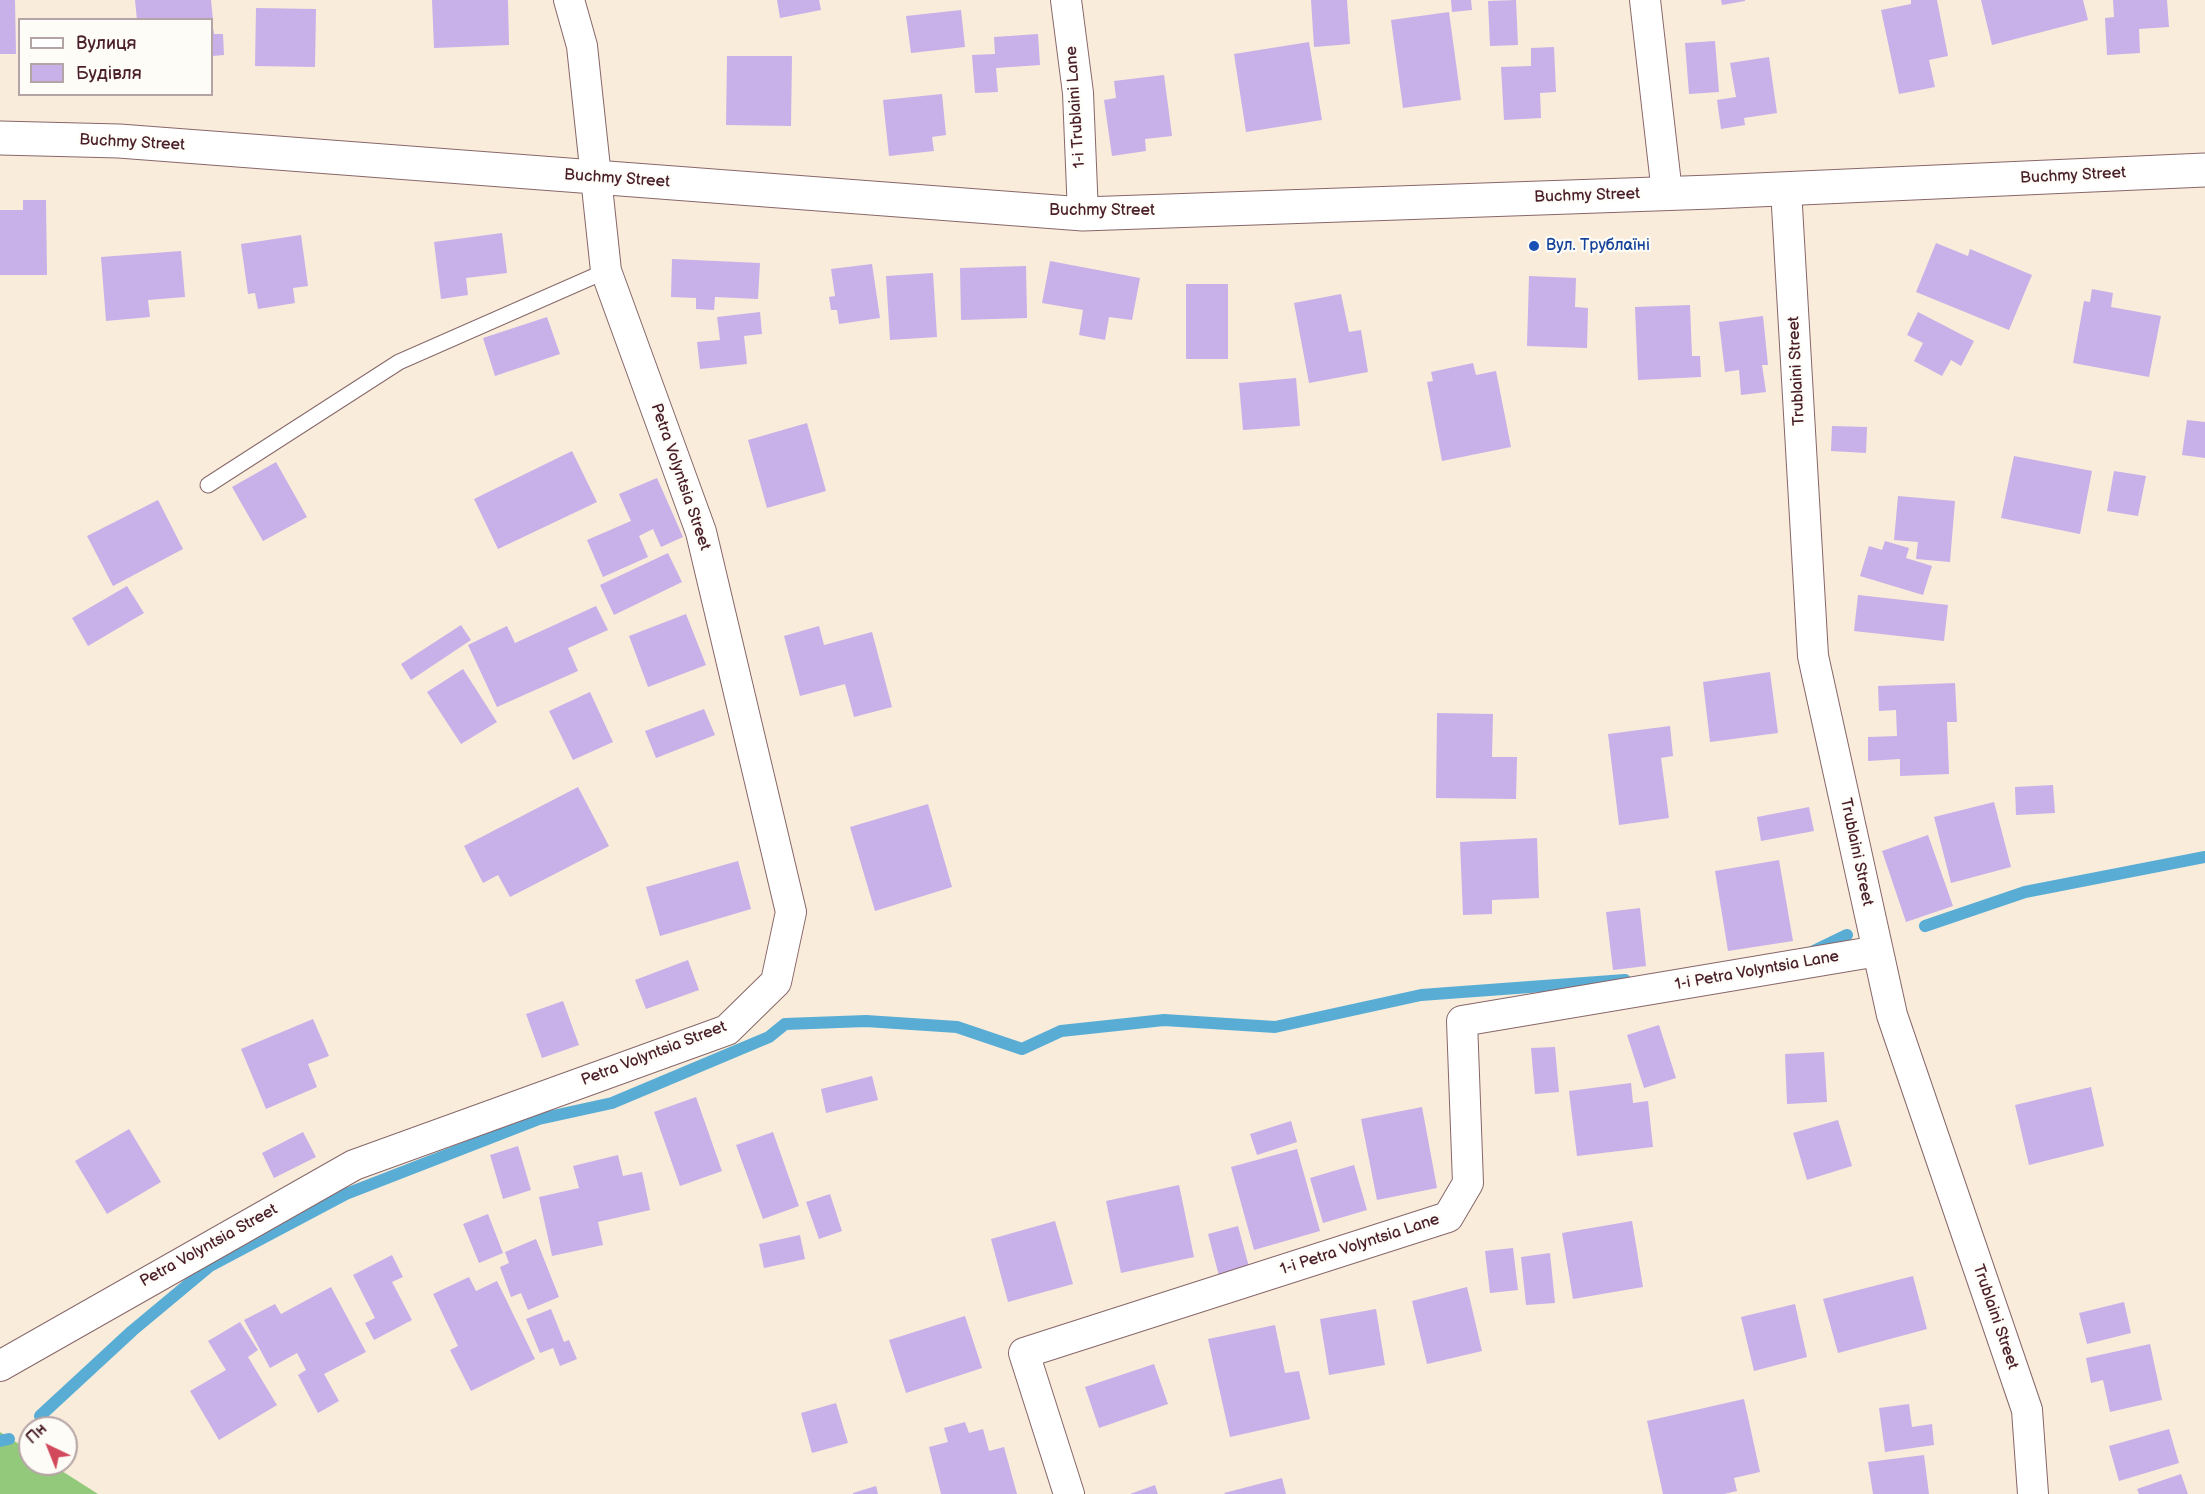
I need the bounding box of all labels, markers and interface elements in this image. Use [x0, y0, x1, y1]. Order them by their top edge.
legend [18, 18, 213, 96]
text: Вулиця [76, 33, 137, 54]
street label: 1-i Trublaini Lane [1062, 45, 1090, 169]
text: Будівля [76, 63, 142, 84]
street label: Buchmy Street [79, 131, 185, 155]
street label: Buchmy Street [2020, 164, 2126, 188]
street label: Buchmy Street [563, 166, 671, 192]
street label: Buchmy Street [1534, 185, 1640, 207]
street label: Buchmy Street [1049, 201, 1155, 221]
place label: Вул. Трублаїні [1546, 236, 1650, 256]
marker: Вул. Трублаїні [1527, 239, 1541, 253]
street label: Trublaini Street [1785, 316, 1809, 426]
street label: Petra Volyntsia Street [646, 401, 714, 553]
street label: Trublaini Street [1835, 796, 1877, 908]
street label: 1-i Petra Volyntsia Lane [1673, 947, 1841, 995]
street label: Petra Volyntsia Street [579, 1017, 729, 1091]
street label: Petra Volyntsia Street [137, 1200, 281, 1292]
street label: 1-i Petra Volyntsia Lane [1278, 1210, 1442, 1280]
street label: Trublaini Street [1968, 1262, 2022, 1372]
north arrow [18, 1416, 78, 1476]
text: Пн [22, 1420, 51, 1448]

